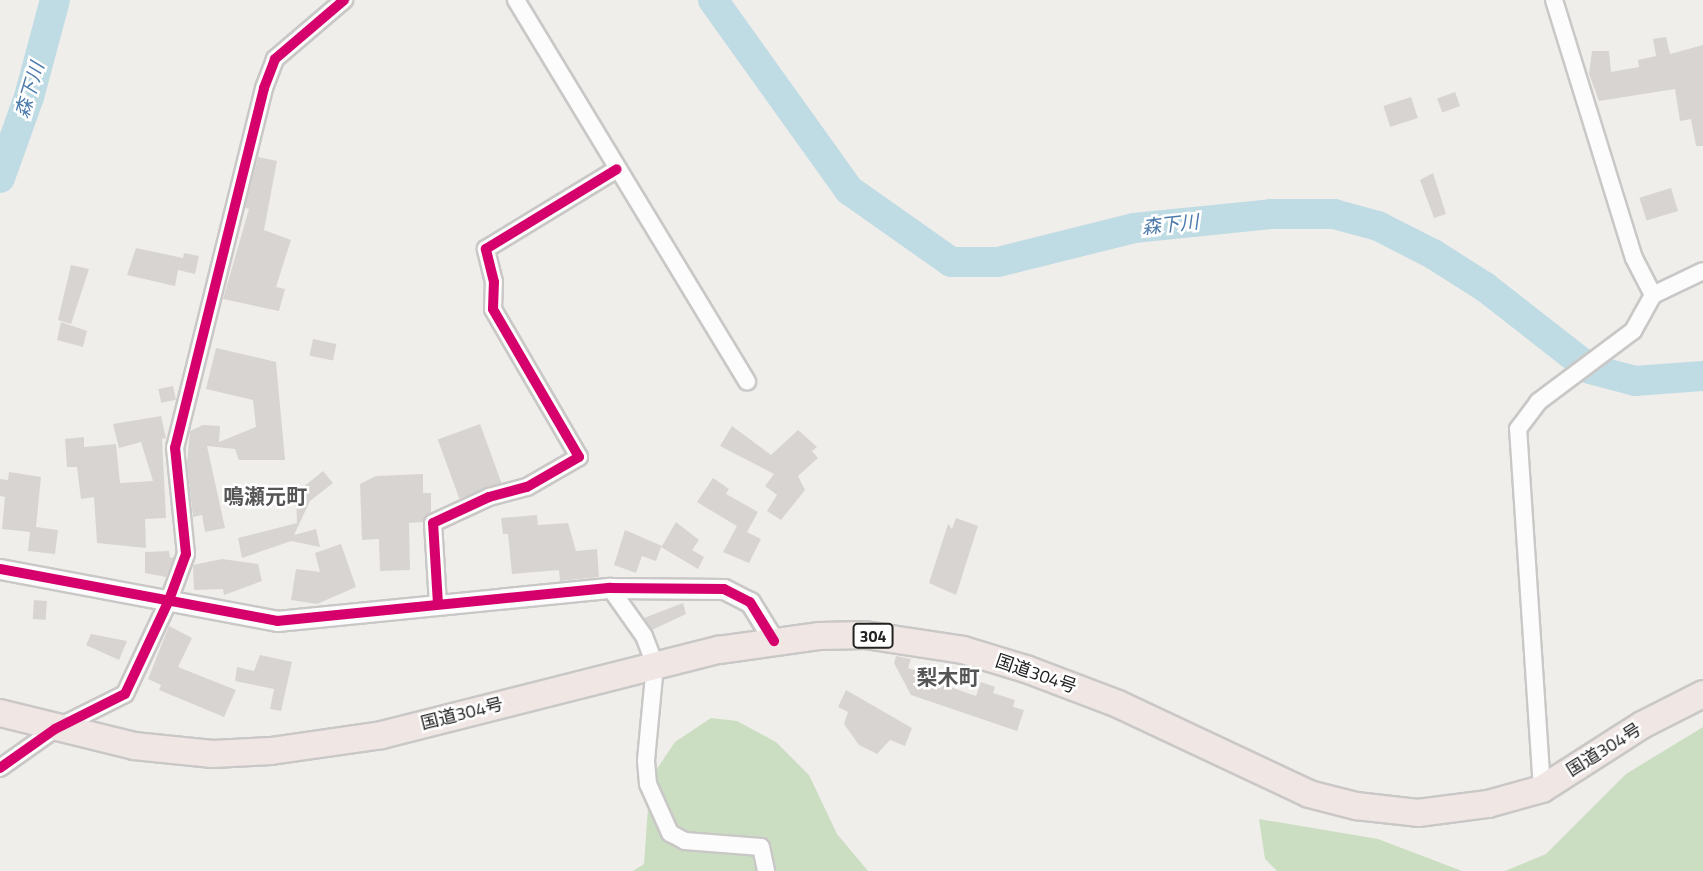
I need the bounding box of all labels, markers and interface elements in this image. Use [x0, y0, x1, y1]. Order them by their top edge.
water label: 森下川 [10, 59, 48, 121]
water label: 森下川 [1140, 210, 1200, 238]
district label: 鳴瀬元町 [223, 483, 307, 509]
road number: 304 [852, 624, 894, 649]
street label: 国道304号 [993, 650, 1079, 698]
district label: 梨木町 [917, 664, 979, 690]
street label: 国道304号 [419, 693, 505, 735]
street label: 国道304号 [1563, 719, 1645, 781]

